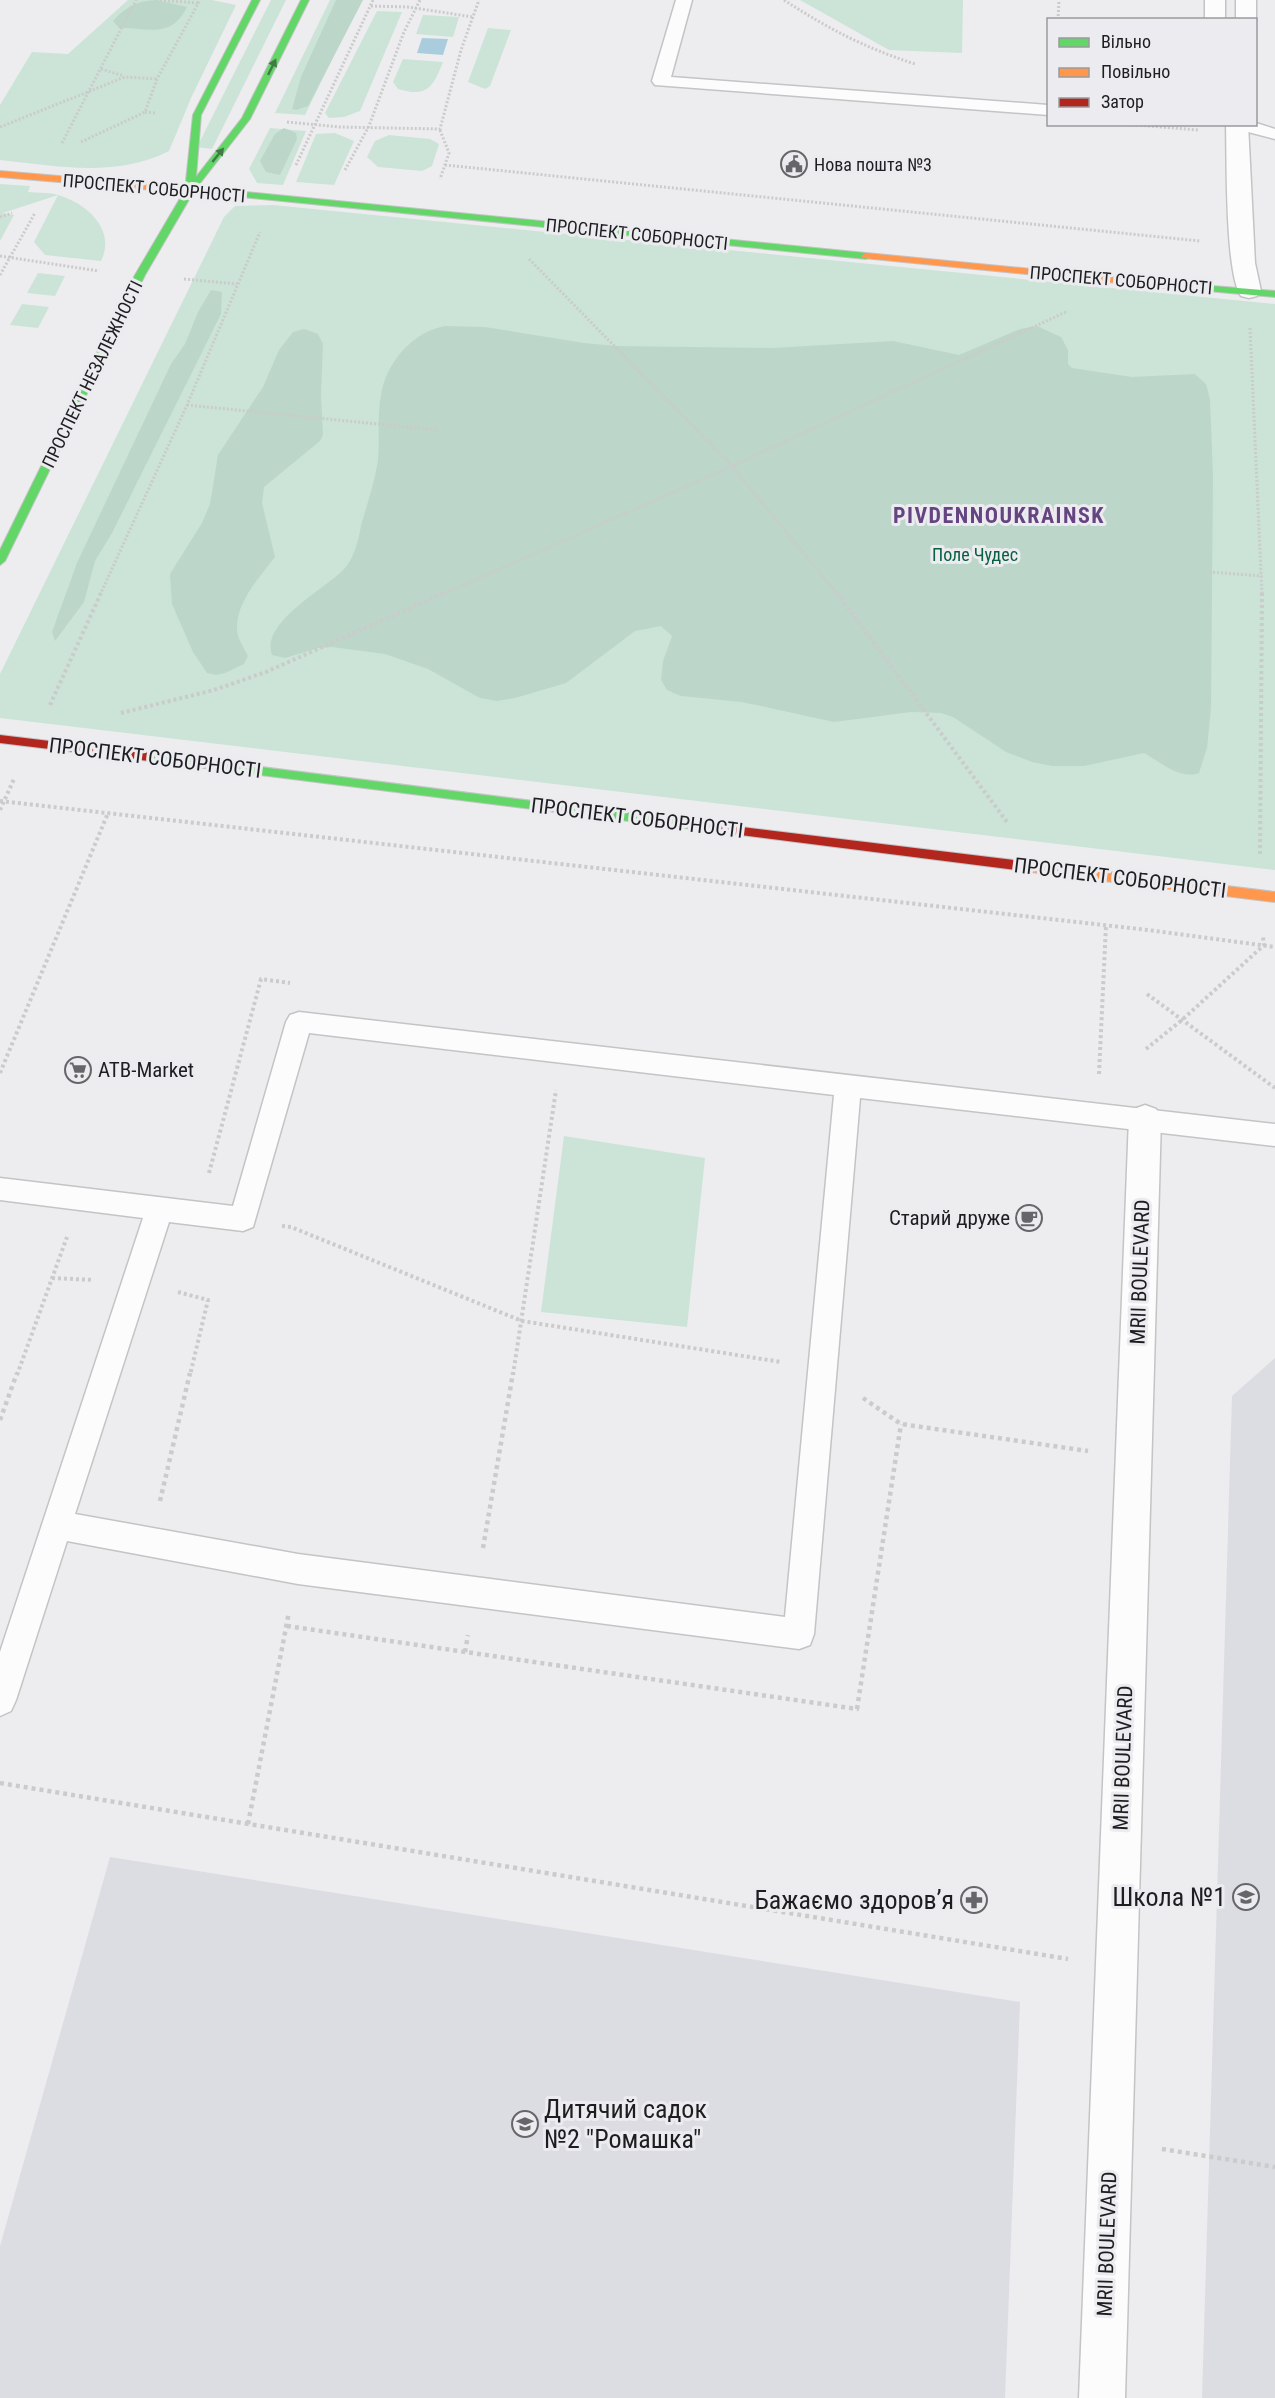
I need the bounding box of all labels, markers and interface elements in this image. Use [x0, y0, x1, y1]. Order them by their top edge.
legend [1047, 18, 1257, 126]
text: Вільно [1101, 31, 1151, 52]
one-way arrow [268, 58, 277, 75]
text: Повільно [1101, 61, 1170, 82]
text: Затор [1101, 91, 1144, 112]
one-way arrow [211, 147, 224, 162]
public building icon: Нова пошта №3 [779, 149, 809, 179]
place label: Нова пошта №3 [814, 154, 932, 175]
street label: ПРОСПЕКТ СОБОРНОСТІ [62, 170, 246, 206]
street label: ПРОСПЕКТ СОБОРНОСТІ [545, 214, 729, 254]
street label: ПРОСПЕКТ СОБОРНОСТІ [1029, 262, 1213, 298]
street label: ПРОСПЕКТ НЕЗАЛЕЖНОСТІ [38, 277, 146, 471]
district label: PIVDENNOUKRAINSK [893, 503, 1105, 528]
park label: Поле Чудес [932, 544, 1018, 565]
street label: ПРОСПЕКТ СОБОРНОСТІ [48, 733, 262, 783]
street label: ПРОСПЕКТ СОБОРНОСТІ [530, 793, 744, 843]
street label: ПРОСПЕКТ СОБОРНОСТІ [1013, 853, 1227, 903]
supermarket icon: ATB-Market [63, 1055, 93, 1085]
place label: ATB-Market [98, 1058, 194, 1082]
street label: MRII BOULEVARD [1125, 1199, 1155, 1345]
cafe icon: Старий друже [1014, 1203, 1044, 1233]
place label: Старий друже [889, 1206, 1010, 1230]
street label: MRII BOULEVARD [1108, 1685, 1138, 1831]
place label: Школа №1 [1112, 1882, 1226, 1912]
school or university icon: Школа №1 [1231, 1882, 1261, 1912]
place label: Бажаємо здоровʼя [754, 1885, 954, 1915]
pharmacy icon: Бажаємо здоровʼя [959, 1885, 989, 1915]
place label: Дитячий садок №2 "Ромашка" [544, 2094, 707, 2154]
school or university icon: Дитячий садок №2 "Ромашка" [510, 2109, 540, 2139]
street label: MRII BOULEVARD [1092, 2171, 1122, 2317]

